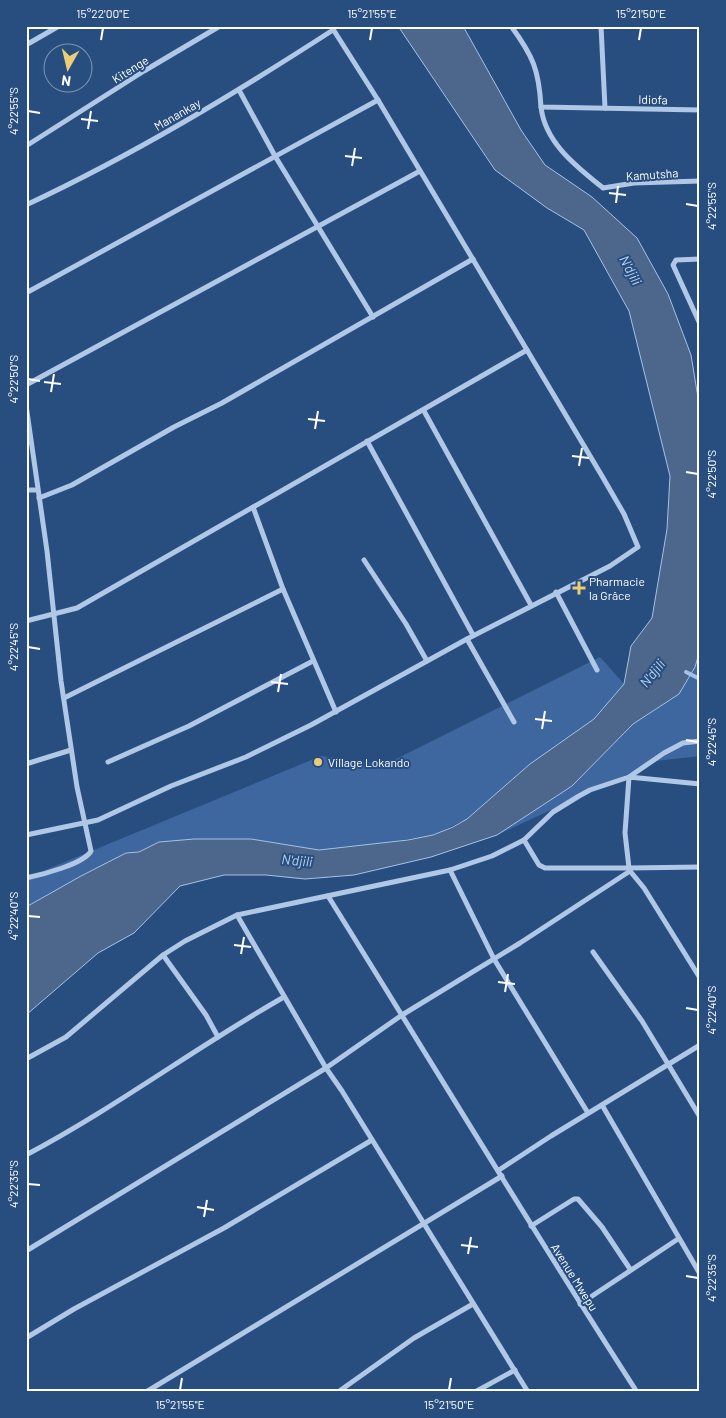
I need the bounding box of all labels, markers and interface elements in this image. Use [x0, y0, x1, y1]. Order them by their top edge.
text: 15°22'00"E [76, 6, 130, 20]
text: 15°21'55"E [347, 6, 397, 20]
text: 15°21'50"E [616, 6, 666, 20]
north arrow [42, 42, 92, 92]
street label: Kitenge [109, 52, 151, 86]
text: N [60, 72, 72, 90]
text: 4°22'55"S [6, 87, 20, 135]
street label: Idiofa [638, 92, 668, 106]
street label: Manankay [151, 95, 203, 133]
street label: Kamutsha [625, 165, 679, 183]
text: 4°22'55"S [704, 182, 718, 230]
water label: N'djili [616, 252, 646, 288]
text: 4°22'50"S [6, 355, 20, 403]
text: 4°22'50"S [704, 450, 718, 498]
place label: Pharmacie la Grâce [589, 574, 645, 602]
marker: Pharmacie la Grâce [573, 582, 585, 594]
text: 4°22'45"S [6, 623, 20, 671]
water label: N'djili [636, 655, 669, 690]
text: 4°22'45"S [704, 718, 718, 766]
place label: Village Lokando [328, 755, 410, 769]
marker: Village Lokando [312, 756, 324, 768]
water label: N'djili [281, 850, 314, 870]
text: 4°22'40"S [6, 891, 20, 941]
text: 4°22'40"S [704, 985, 718, 1035]
text: 4°22'35"S [6, 1160, 20, 1208]
street label: Avenue Mwepu [549, 1241, 601, 1313]
text: 4°22'35"S [704, 1254, 718, 1302]
text: 15°21'55"E [155, 1397, 205, 1411]
text: 15°21'50"E [424, 1397, 474, 1411]

